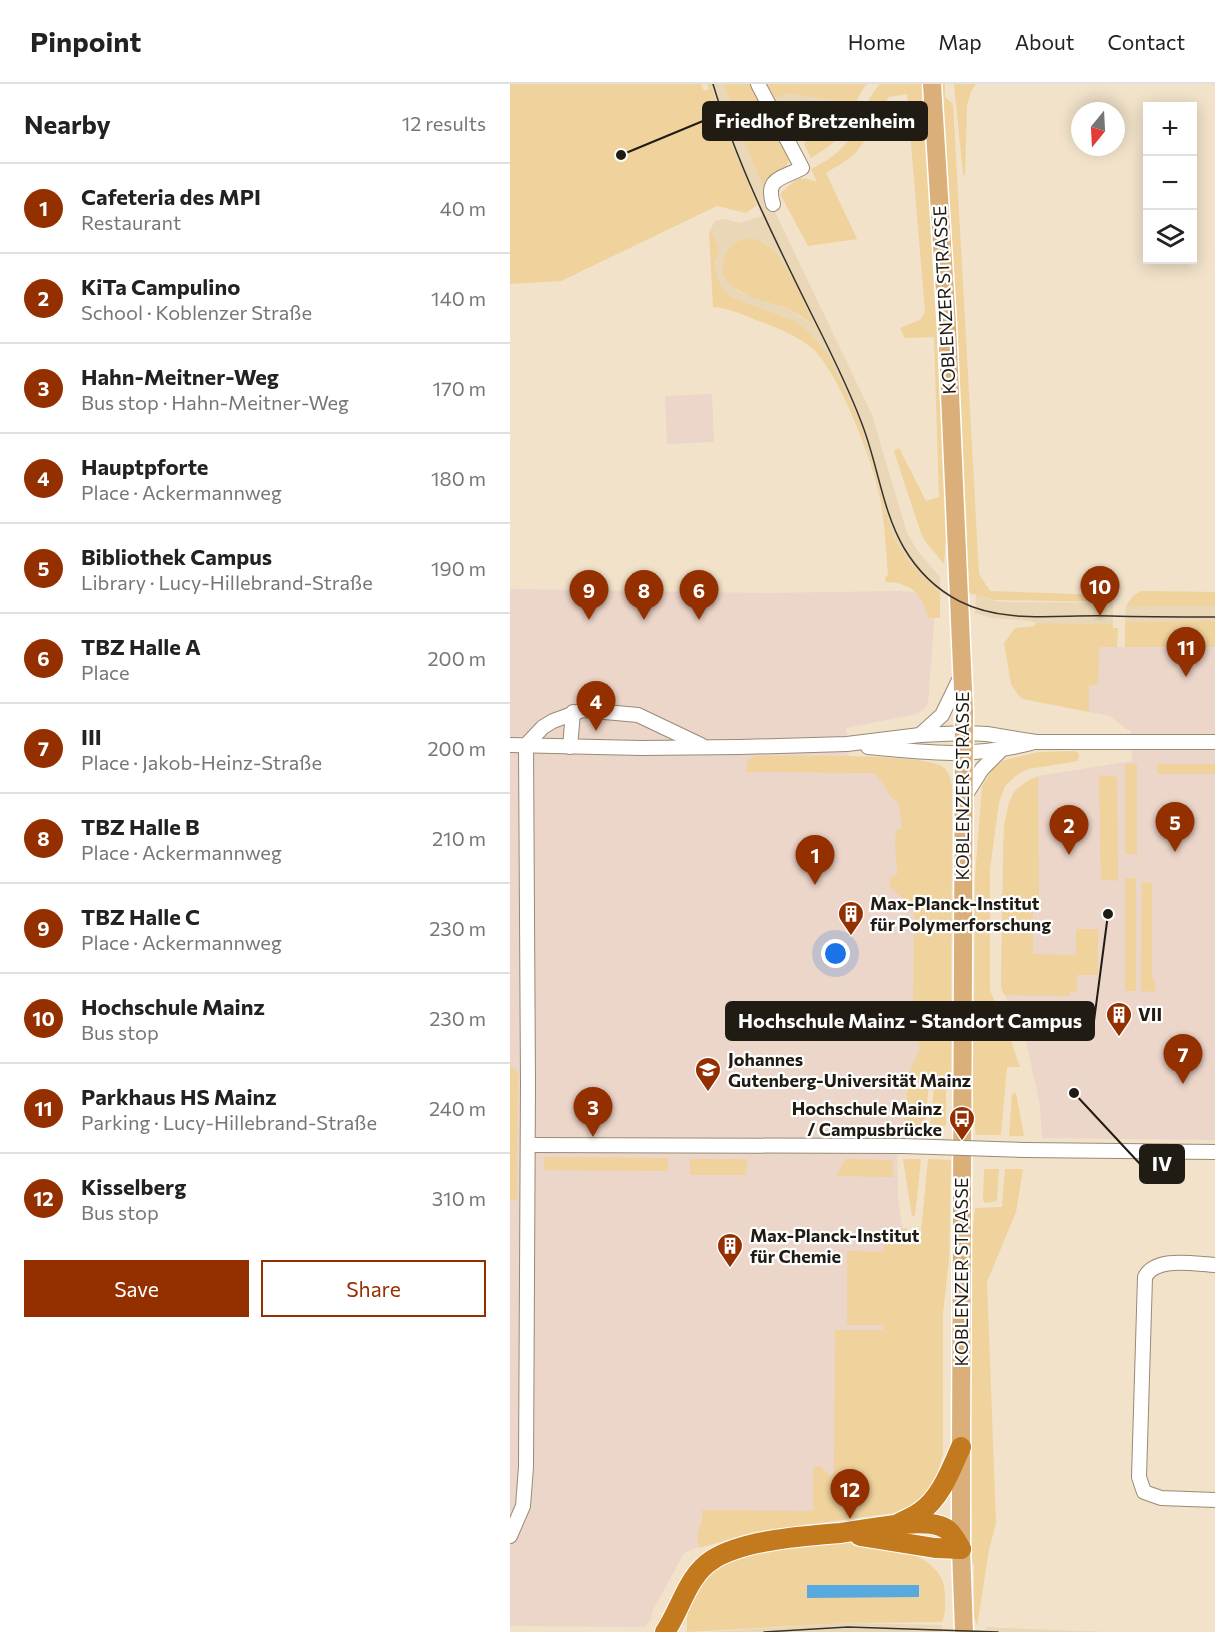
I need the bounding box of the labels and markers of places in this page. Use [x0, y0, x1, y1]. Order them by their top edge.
callout: Friedhof Bretzenheim [703, 102, 927, 140]
pin: 10 [1080, 566, 1120, 616]
pin: 9 [570, 570, 608, 620]
pin: 8 [624, 570, 664, 620]
pin: 6 [680, 570, 718, 620]
pin: 11 [1166, 628, 1206, 677]
pin: 4 [576, 682, 616, 731]
pin: 5 [1156, 802, 1194, 852]
pin: 2 [1050, 806, 1088, 855]
pin: 1 [796, 836, 834, 885]
place label: Max-Planck-Institut für Polymerforschung [870, 892, 1051, 935]
building icon: Max-Planck-Institut für Polymerforschung [836, 899, 866, 937]
building icon: VII [1104, 1000, 1134, 1038]
callout: Hochschule Mainz - Standort Campus [726, 1002, 1094, 1040]
place label: VII [1138, 1003, 1162, 1025]
pin: 7 [1164, 1034, 1202, 1084]
place label: Johannes Gutenberg-Universität Mainz [728, 1048, 971, 1091]
school or university icon: Johannes Gutenberg-Universität Mainz [693, 1055, 723, 1093]
pin: 3 [574, 1088, 613, 1137]
place label: Hochschule Mainz / Campusbrücke [792, 1097, 942, 1140]
bus stop icon: Hochschule Mainz / Campusbrücke [947, 1104, 977, 1142]
callout: IV [1140, 1145, 1184, 1183]
place label: Max-Planck-Institut für Chemie [750, 1224, 920, 1267]
building icon: Max-Planck-Institut für Chemie [715, 1231, 745, 1269]
pin: 12 [830, 1470, 870, 1519]

